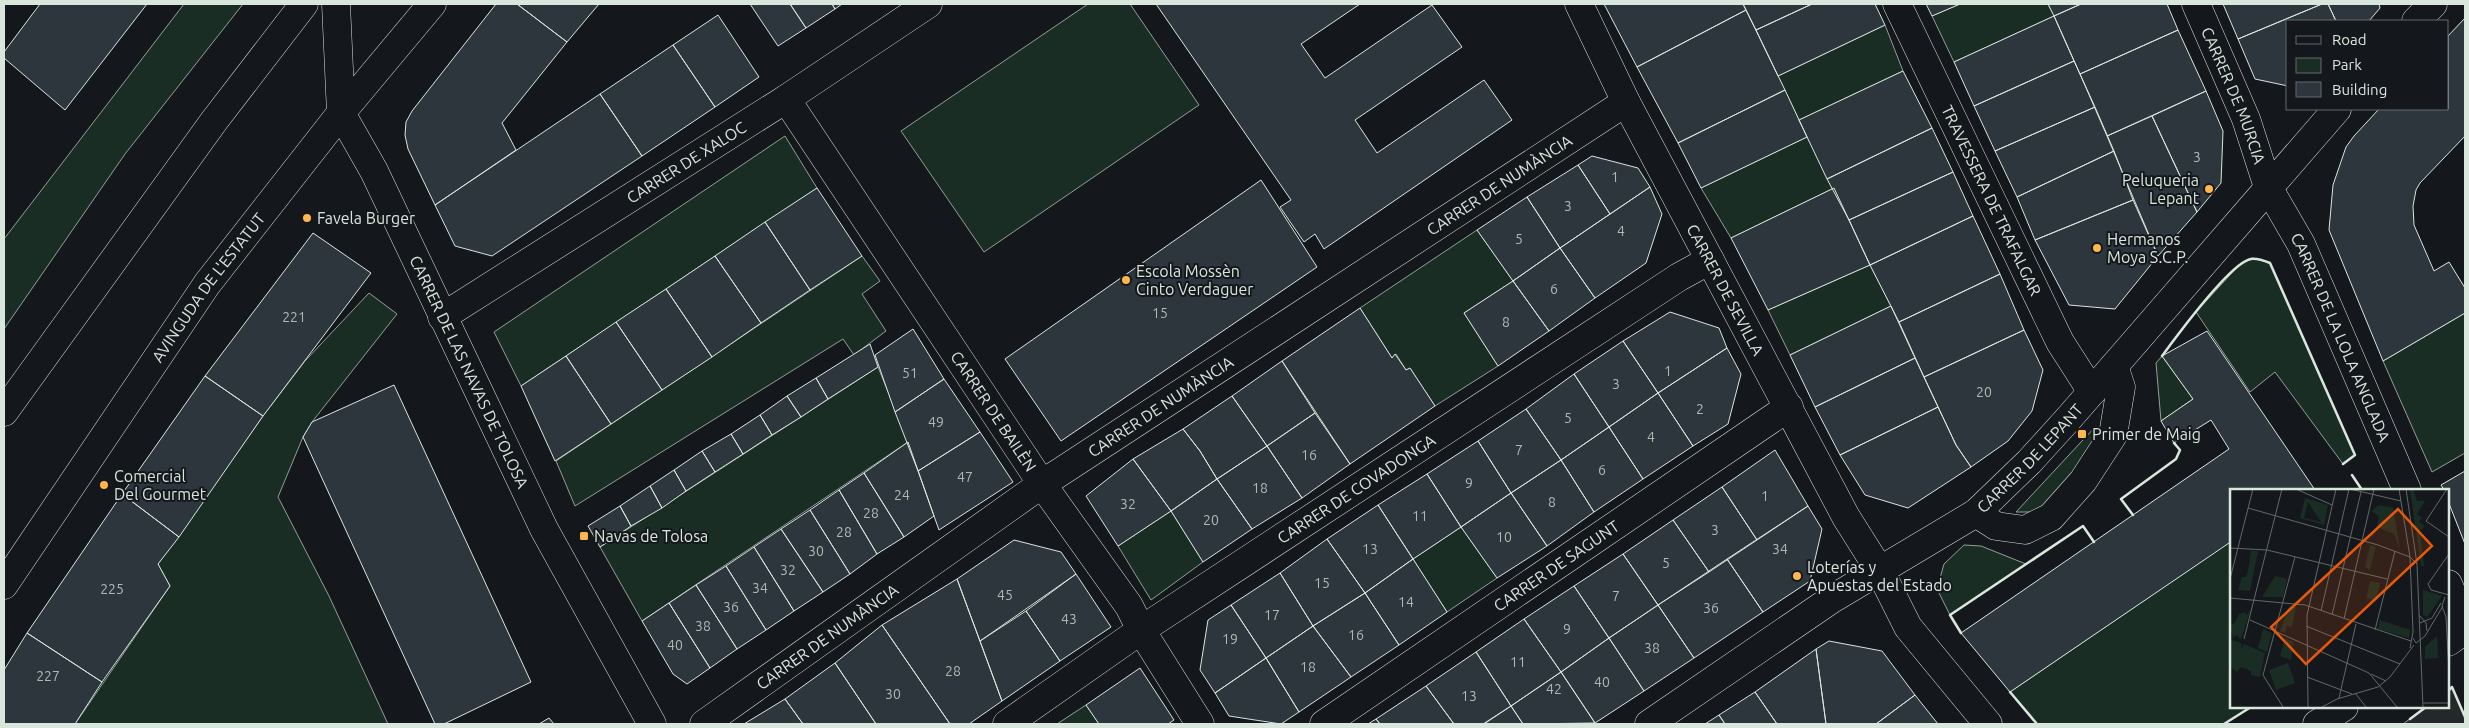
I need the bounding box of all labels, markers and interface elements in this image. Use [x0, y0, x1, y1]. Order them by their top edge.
legend [2286, 20, 2449, 110]
street label: CARRER DE MURCIA [2198, 24, 2269, 167]
text: Road [2332, 31, 2367, 48]
text: Park [2332, 56, 2362, 73]
text: Building [2332, 81, 2387, 98]
street label: TRAVESSERA DE TRAFALGAR [1938, 102, 2045, 298]
street label: CARRER DE XALOC [623, 118, 749, 207]
street label: CARRER DE NUMÀNCIA [1423, 131, 1576, 239]
house number: 3 [2193, 149, 2201, 165]
house number: 1 [1611, 169, 1619, 185]
place label: Peluqueria Lepant [2122, 171, 2200, 207]
marker: Peluqueria Lepant [2203, 183, 2215, 195]
house number: 3 [1564, 198, 1572, 214]
street label: AVINGUDA DE L'ESTATUT [148, 209, 268, 365]
place label: Favela Burger [317, 209, 415, 227]
marker: Favela Burger [301, 212, 313, 224]
street label: CARRER DE SEVILLA [1683, 221, 1768, 359]
house number: 4 [1617, 223, 1625, 239]
place label: Hermanos Moya S.C.P. [2107, 230, 2188, 266]
street label: CARRER DE LA LOLA ANGLADA [2287, 230, 2394, 445]
house number: 5 [1515, 231, 1523, 247]
marker: Hermanos Moya S.C.P. [2091, 242, 2103, 254]
street label: CARRER DE LAS NAVAS DE TOLOSA [406, 252, 532, 491]
place label: Escola Mossèn Cinto Verdaguer [1136, 262, 1253, 298]
marker: Escola Mossèn Cinto Verdaguer [1120, 274, 1132, 286]
house number: 6 [1550, 281, 1558, 297]
house number: 15 [1152, 305, 1168, 321]
house number: 221 [282, 309, 306, 325]
house number: 8 [1502, 314, 1510, 330]
street label: CARRER DE BAILÈN [947, 348, 1040, 475]
street label: CARRER DE NUMÀNCIA [1084, 352, 1237, 461]
house number: 1 [1664, 363, 1672, 379]
house number: 51 [902, 365, 918, 381]
house number: 3 [1612, 376, 1620, 392]
house number: 20 [1976, 384, 1992, 400]
street label: CARRER DE LEPANT [1973, 400, 2086, 516]
house number: 2 [1696, 401, 1704, 417]
house number: 5 [1564, 410, 1572, 426]
house number: 49 [928, 414, 944, 430]
place label: Primer de Maig [2092, 425, 2201, 443]
marker: Primer de Maig [2076, 428, 2088, 440]
house number: 4 [1647, 429, 1655, 445]
street label: CARRER DE COVADONGA [1274, 430, 1439, 547]
house number: 7 [1515, 442, 1523, 458]
house number: 16 [1301, 447, 1317, 463]
house number: 6 [1598, 462, 1606, 478]
place label: Comercial Del Gourmet [114, 467, 207, 503]
house number: 47 [957, 469, 973, 485]
house number: 9 [1465, 475, 1473, 491]
marker: Comercial Del Gourmet [98, 479, 110, 491]
house number: 18 [1252, 480, 1268, 496]
house number: 24 [894, 487, 910, 503]
house number: 1 [1761, 488, 1769, 504]
inset map [2230, 489, 2449, 708]
house number: 8 [1548, 494, 1556, 510]
house number: 32 [1120, 496, 1136, 512]
house number: 28 [863, 505, 879, 521]
house number: 11 [1412, 508, 1428, 524]
house number: 20 [1203, 512, 1219, 528]
street label: CARRER DE SAGUNT [1490, 517, 1622, 615]
house number: 3 [1711, 522, 1719, 538]
house number: 28 [836, 524, 852, 540]
place label: Navas de Tolosa [594, 527, 708, 545]
house number: 10 [1496, 529, 1512, 545]
marker: Navas de Tolosa [578, 530, 590, 542]
house number: 13 [1362, 541, 1378, 557]
house number: 34 [1772, 541, 1788, 557]
house number: 30 [808, 543, 824, 559]
house number: 5 [1662, 555, 1670, 571]
place label: Loterías y Apuestas del Estado [1807, 558, 1952, 594]
house number: 32 [780, 562, 796, 578]
marker: Loterías y Apuestas del Estado [1791, 570, 1803, 582]
house number: 15 [1314, 575, 1330, 591]
house number: 34 [752, 580, 768, 596]
street label: CARRER DE NUMÀNCIA [753, 580, 902, 693]
house number: 225 [100, 581, 124, 597]
house number: 45 [997, 587, 1013, 603]
house number: 7 [1612, 588, 1620, 604]
house number: 14 [1398, 594, 1414, 610]
house number: 36 [723, 599, 739, 615]
house number: 36 [1703, 600, 1719, 616]
house number: 17 [1264, 607, 1280, 623]
house number: 43 [1061, 611, 1077, 627]
house number: 38 [695, 618, 711, 634]
house number: 9 [1563, 621, 1571, 637]
house number: 16 [1348, 627, 1364, 643]
house number: 19 [1222, 631, 1238, 647]
house number: 40 [667, 637, 683, 653]
house number: 38 [1644, 640, 1660, 656]
house number: 11 [1510, 654, 1526, 670]
house number: 18 [1300, 659, 1316, 675]
house number: 28 [945, 663, 961, 679]
house number: 227 [36, 668, 60, 684]
house number: 40 [1594, 674, 1610, 690]
house number: 42 [1546, 681, 1562, 697]
house number: 30 [885, 686, 901, 702]
house number: 13 [1461, 688, 1477, 704]

